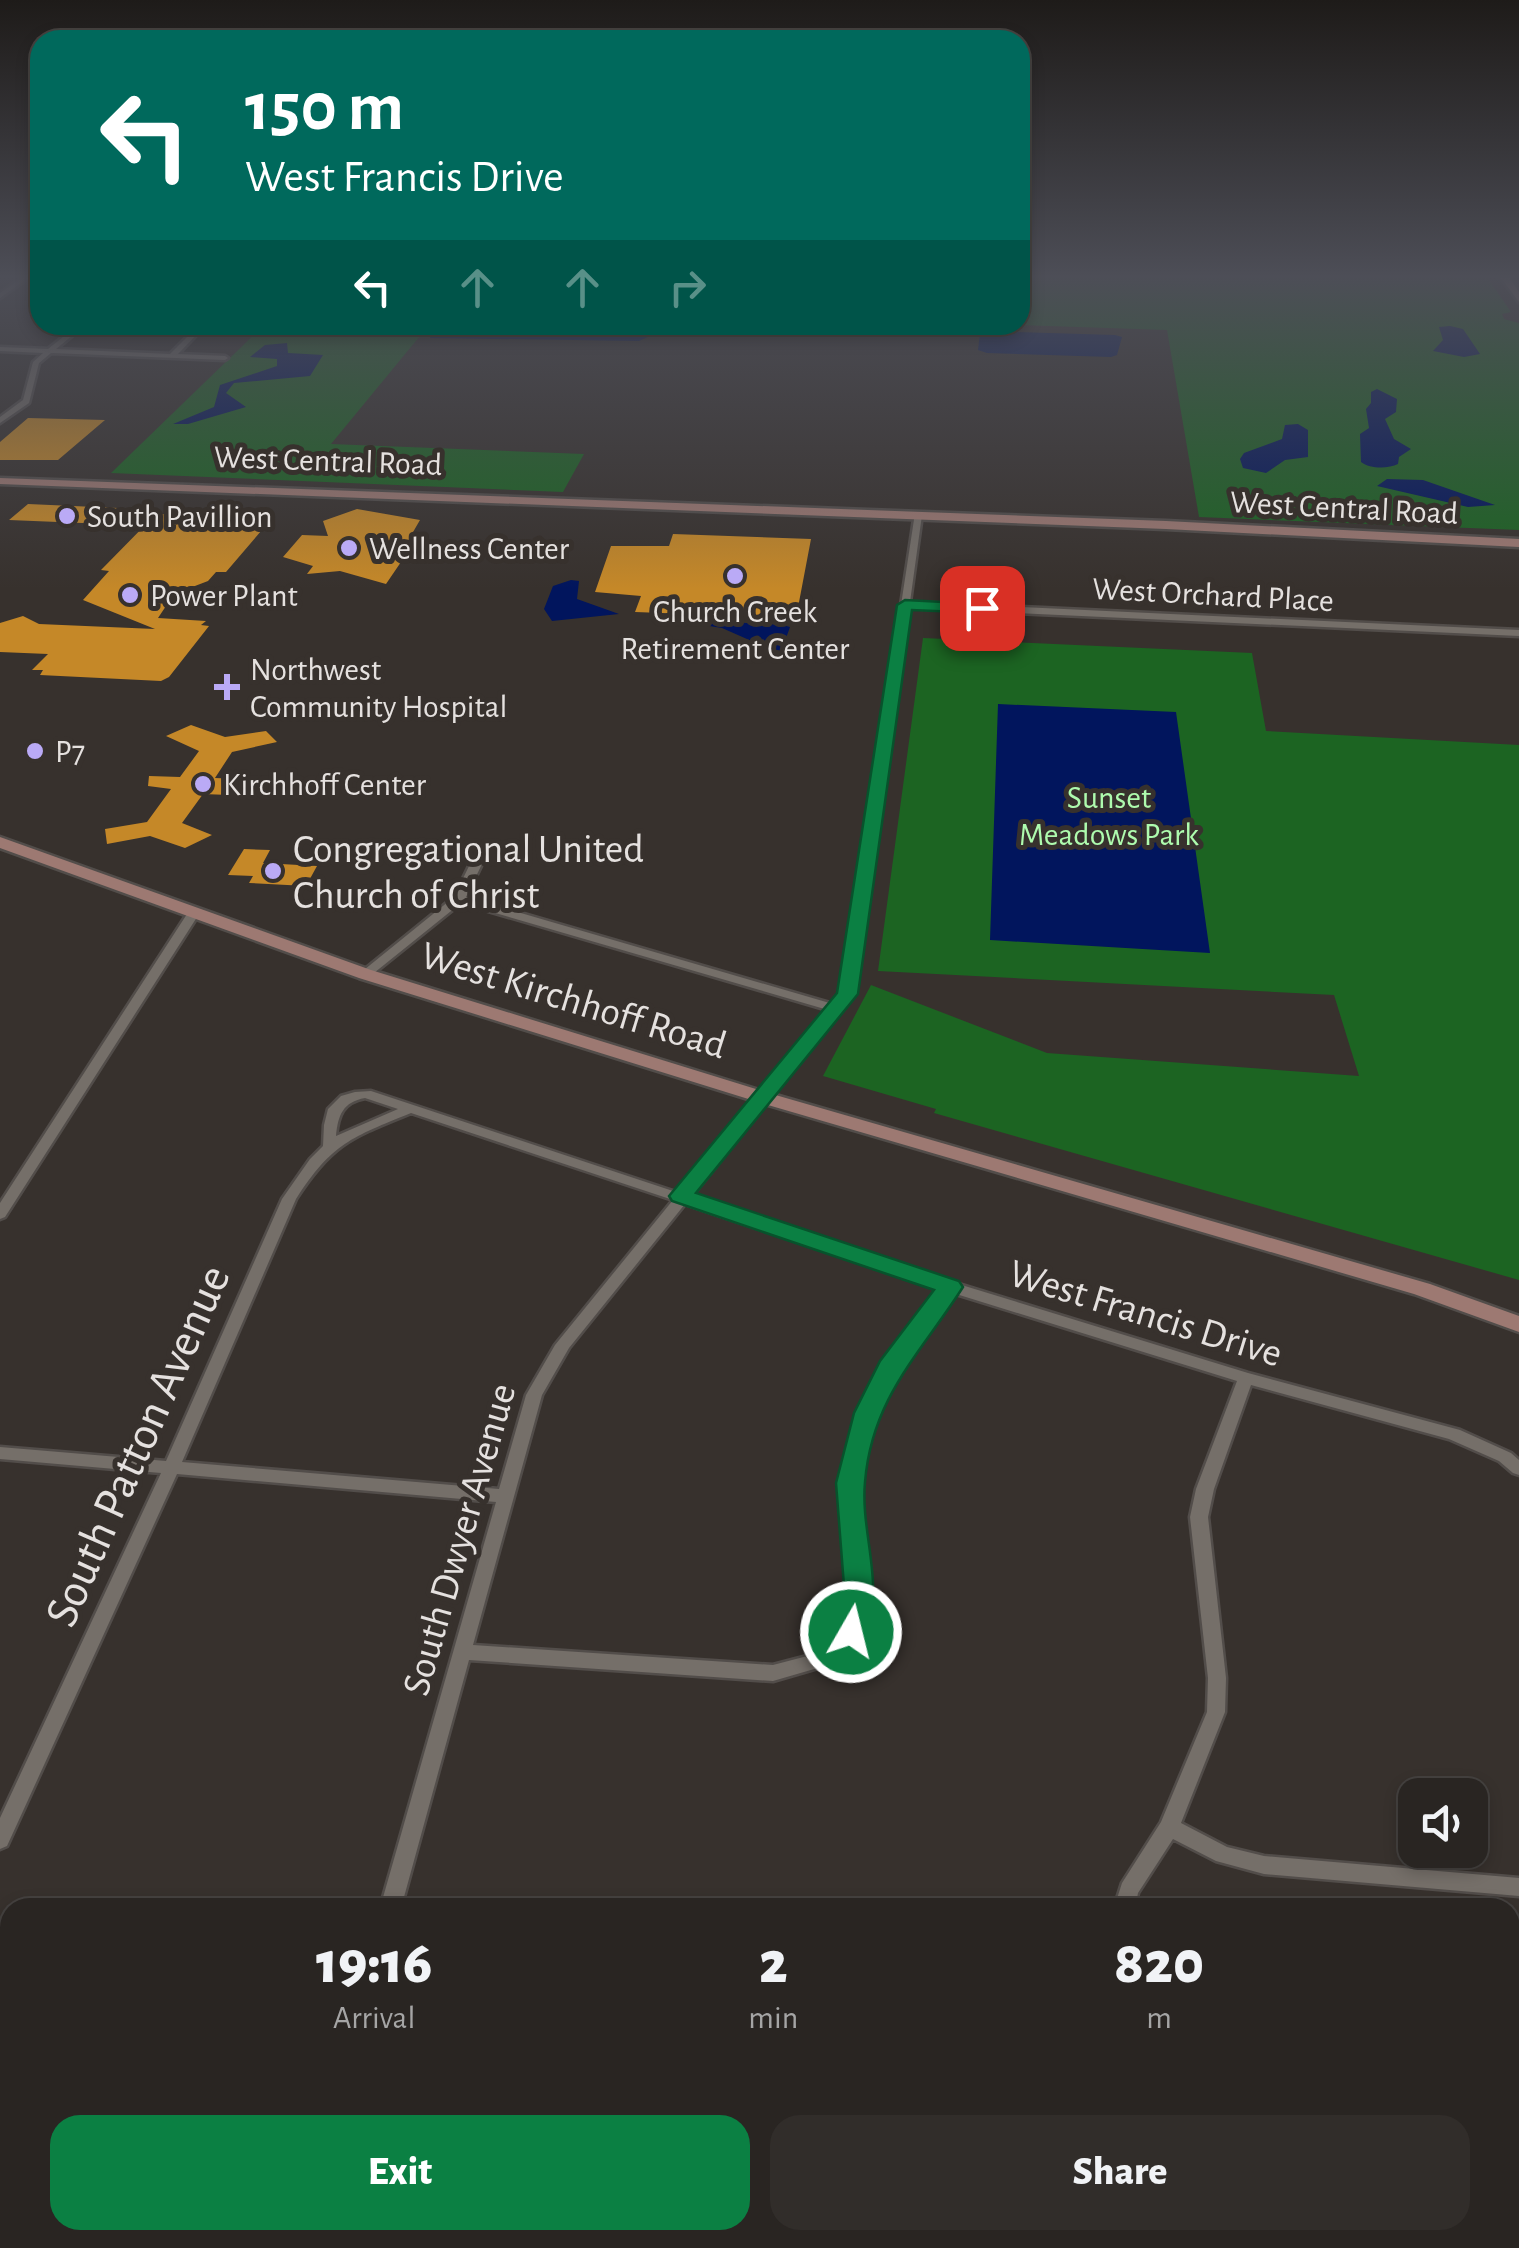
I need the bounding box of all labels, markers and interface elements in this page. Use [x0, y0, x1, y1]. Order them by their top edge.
icon: left [80, 70, 210, 200]
text: 150 m [245, 73, 404, 143]
text: West Francis Drive [245, 155, 564, 200]
icon: left [345, 260, 400, 315]
icon: ahead [450, 260, 505, 315]
icon: ahead [555, 260, 610, 315]
icon: right [660, 260, 715, 315]
street label: West Central Road [213, 441, 443, 481]
street label: West Central Road [1229, 486, 1459, 530]
place label: South Pavillion [87, 501, 273, 533]
marker: South Pavillion [56, 505, 78, 527]
place label: Wellness Center [369, 533, 570, 565]
marker: Wellness Center [338, 537, 360, 559]
marker: Church Creek Retirement Center [724, 565, 746, 587]
pin [940, 566, 1025, 651]
street label: West Orchard Place [1091, 573, 1335, 617]
place label: Power Plant [150, 580, 298, 612]
icon: arrive [955, 581, 1010, 636]
marker: Power Plant [119, 584, 141, 606]
place label: Church Creek Retirement Center [621, 596, 850, 665]
place label: Northwest Community Hospital [250, 654, 507, 723]
marker: Northwest Community Hospital [214, 674, 240, 700]
place label: P7 [55, 736, 85, 768]
marker: P7 [24, 740, 46, 762]
place label: Kirchhoff Center [223, 769, 427, 801]
marker: Kirchhoff Center [192, 773, 214, 795]
park label: Sunset Meadows Park [1019, 782, 1199, 851]
place label: Congregational United Church of Christ [293, 830, 644, 916]
marker: Congregational United Church of Christ [262, 860, 284, 882]
street label: West Kirchhoff Road [416, 935, 731, 1066]
street label: West Francis Drive [1004, 1253, 1287, 1374]
street label: South Patton Avenue [38, 1259, 240, 1634]
street label: South Dwyer Avenue [396, 1379, 524, 1700]
position arrow [799, 1580, 903, 1684]
map controls [1398, 1778, 1488, 1868]
button: sound [1398, 1778, 1488, 1868]
text: 19:16 [316, 1934, 432, 1994]
text: 2 [759, 1934, 788, 1994]
text: 820 [1114, 1934, 1204, 1994]
text: Arrival [333, 2002, 415, 2034]
text: min [748, 2002, 798, 2034]
text: m [1146, 2002, 1172, 2034]
button: Exit [50, 2115, 750, 2230]
button: Share [770, 2115, 1470, 2230]

